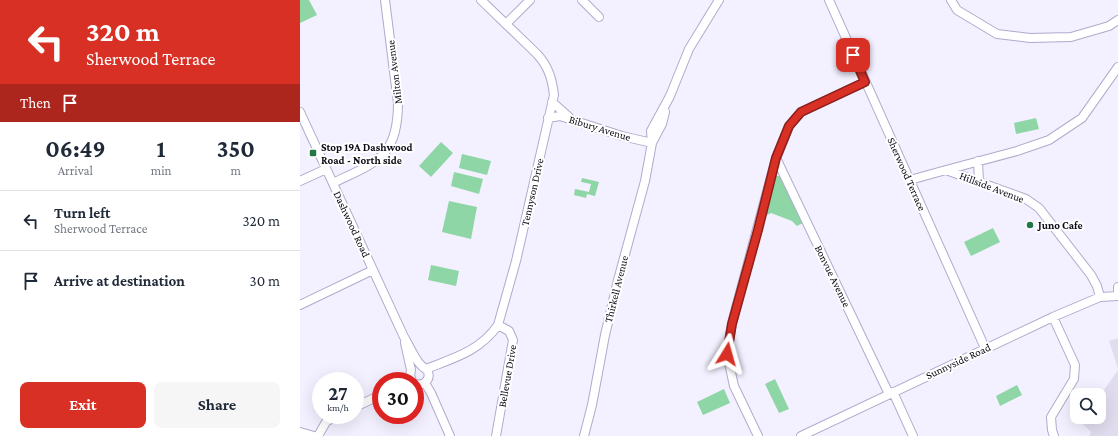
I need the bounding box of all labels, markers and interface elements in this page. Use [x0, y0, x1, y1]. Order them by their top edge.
icon: left [20, 16, 72, 68]
text: 320 m [86, 16, 160, 47]
pin [836, 38, 870, 72]
street label: Milton Avenue [384, 39, 404, 105]
icon: arrive [842, 44, 864, 66]
text: Sherwood Terrace [86, 49, 215, 69]
icon: arrive [59, 92, 81, 114]
text: Then [20, 95, 51, 111]
street label: Bibury Avenue [567, 113, 632, 144]
text: 06:49 [45, 135, 105, 162]
text: 1 [157, 135, 166, 162]
text: 350 [217, 135, 255, 162]
street label: Sherwood Terrace [885, 135, 929, 213]
place label: Stop 19A Dashwood Road - North side [321, 141, 412, 166]
marker: Stop 19A Dashwood Road - North side [308, 148, 318, 158]
street label: Tennyson Drive [518, 157, 547, 227]
text: Arrival [58, 163, 93, 178]
text: min [151, 163, 172, 178]
text: m [231, 163, 241, 178]
street label: Hillside Avenue [958, 169, 1026, 205]
street label: Dashwood Road [331, 189, 373, 259]
text: Turn left [54, 205, 110, 221]
icon: left [20, 210, 42, 232]
text: 320 m [242, 213, 280, 229]
place label: Juno Cafe [1037, 219, 1083, 231]
marker: Juno Cafe [1025, 220, 1035, 230]
text: Sherwood Terrace [54, 221, 147, 236]
street label: Bonvue Avenue [813, 243, 853, 309]
street label: Thirkell Avenue [602, 254, 630, 324]
icon: arrive [20, 270, 42, 292]
text: Arrive at destination [54, 273, 185, 289]
text: 30 m [250, 273, 280, 289]
position arrow [706, 333, 748, 375]
street label: Sunnyside Road [924, 341, 993, 382]
street label: Bellevue Drive [496, 344, 518, 408]
speed limit sign: 30 [372, 372, 424, 424]
button: Exit [20, 382, 146, 428]
button: Share [154, 382, 280, 428]
text: 27 [328, 382, 348, 404]
map controls [1070, 388, 1106, 424]
button: search [1070, 388, 1106, 424]
text: km/h [327, 402, 349, 413]

